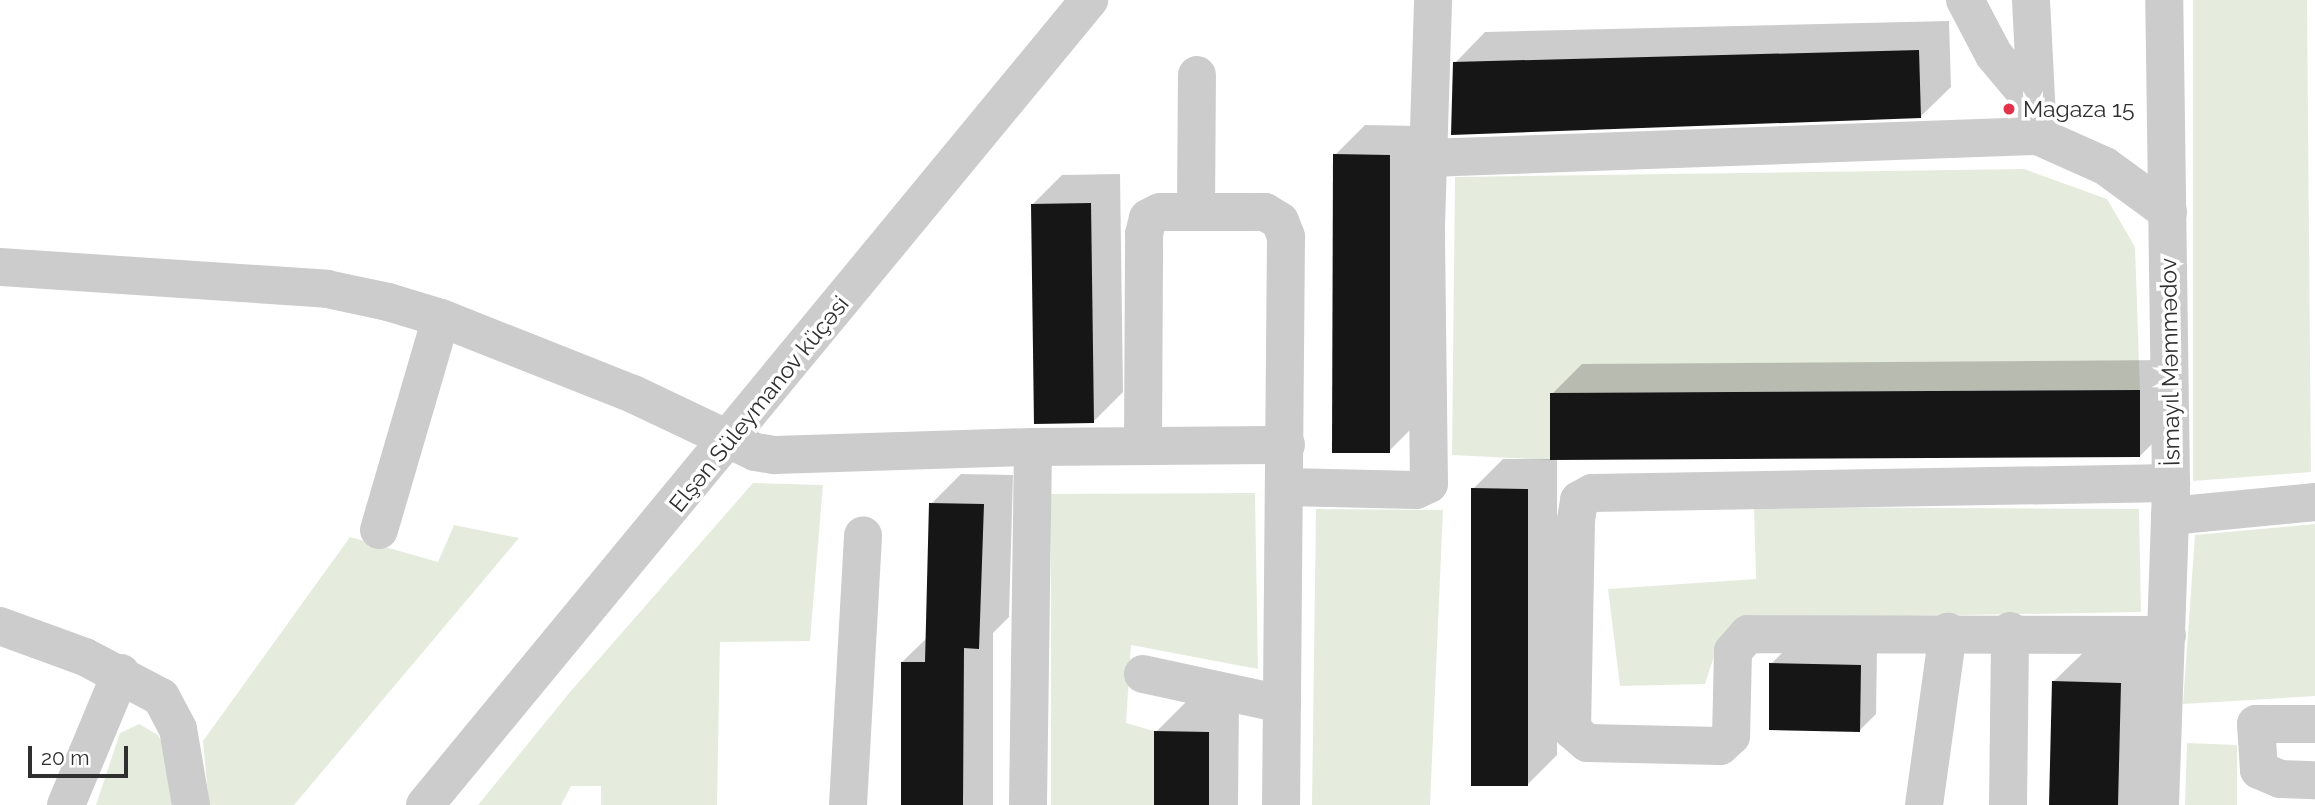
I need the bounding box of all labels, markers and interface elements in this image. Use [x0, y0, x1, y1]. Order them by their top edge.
place label: Magaza 15 [2023, 95, 2134, 123]
marker: Magaza 15 [2001, 101, 2017, 117]
street label: İsmayıl Məmmədov [2154, 257, 2186, 467]
street label: Elşən Süleymanov küçəsi [663, 290, 855, 518]
scale bar [32, 732, 131, 776]
text: 20 m [41, 745, 89, 770]

